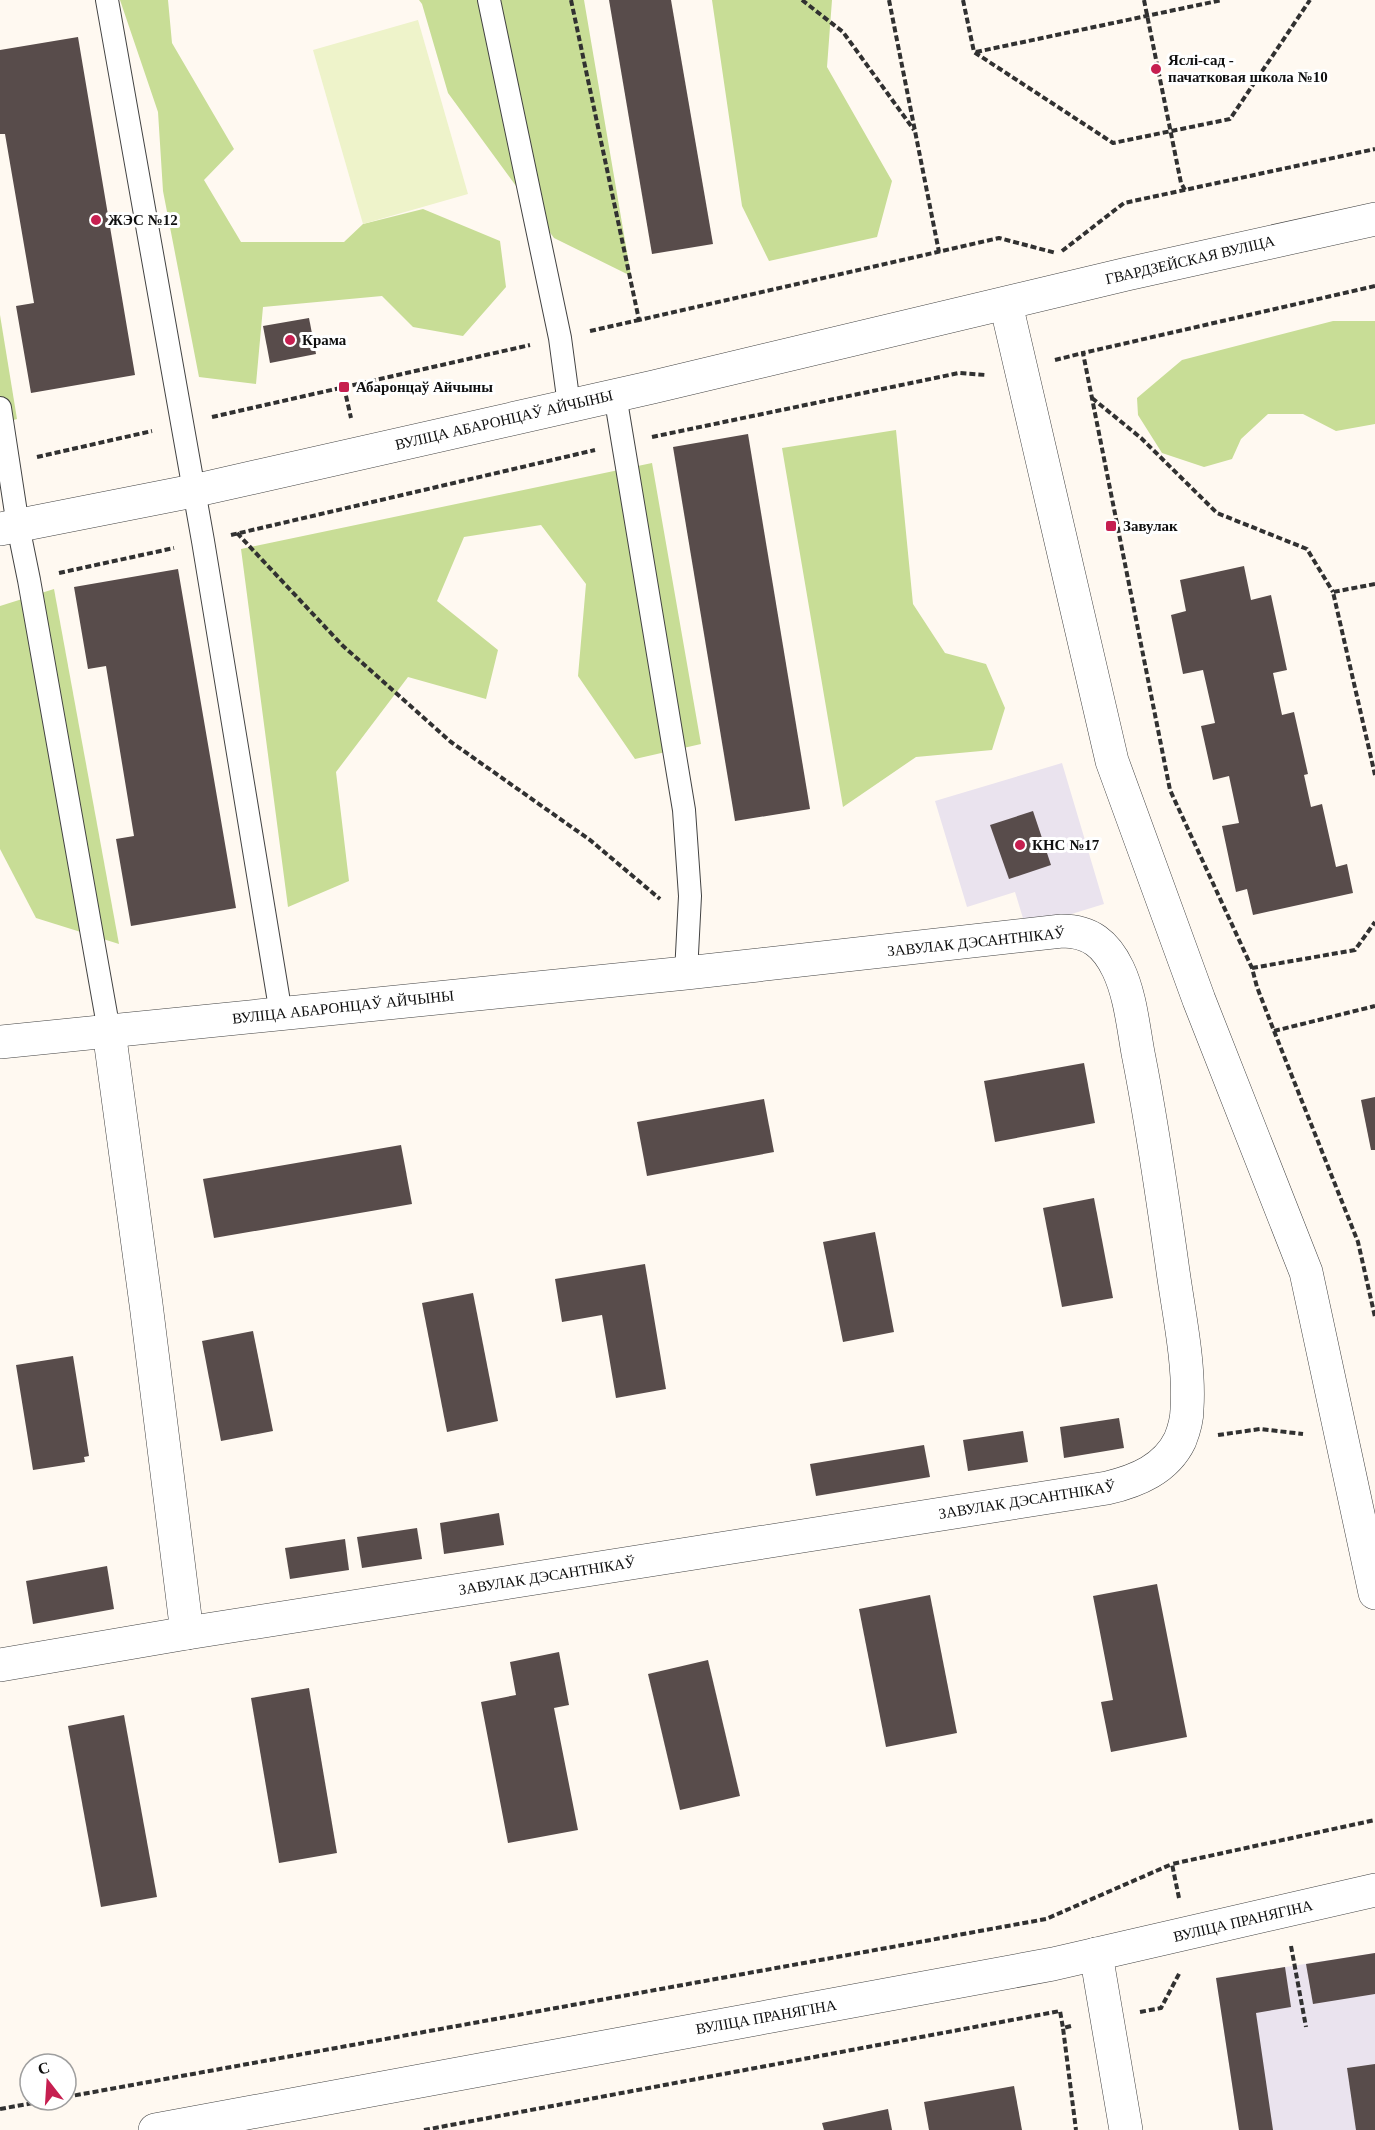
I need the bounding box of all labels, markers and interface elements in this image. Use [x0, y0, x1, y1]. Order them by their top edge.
place label: Яслі-сад - пачатковая школа №10 [1168, 52, 1328, 85]
marker: Яслі-сад - пачатковая школа №10 [1149, 62, 1163, 76]
place label: ЖЭС №12 [108, 212, 178, 228]
marker: ЖЭС №12 [89, 213, 103, 227]
street label: ГВАРДЗЕЙСКАЯ ВУЛІЦА [1104, 233, 1276, 287]
place label: Крама [302, 332, 347, 348]
marker: Крама [283, 333, 297, 347]
place label: Абаронцаў Айчыны [356, 379, 493, 395]
marker: Абаронцаў Айчыны [337, 380, 351, 394]
street label: ВУЛІЦА АБАРОНЦАЎ АЙЧЫНЫ [394, 387, 614, 453]
place label: Завулак [1123, 518, 1178, 534]
marker: Завулак [1104, 519, 1118, 533]
place label: КНС №17 [1032, 837, 1100, 853]
marker: КНС №17 [1013, 838, 1027, 852]
street label: ЗАВУЛАК ДЭСАНТНІКАЎ [886, 925, 1066, 959]
street label: ВУЛІЦА АБАРОНЦАЎ АЙЧЫНЫ [231, 987, 455, 1027]
street label: ЗАВУЛАК ДЭСАНТНІКАЎ [937, 1478, 1117, 1522]
street label: ЗАВУЛАК ДЭСАНТНІКАЎ [457, 1554, 637, 1598]
street label: ВУЛІЦА ПРАНЯГІНА [1172, 1897, 1314, 1945]
street label: ВУЛІЦА ПРАНЯГІНА [694, 1997, 838, 2037]
north arrow [18, 2052, 78, 2112]
text: С [36, 2058, 52, 2078]

